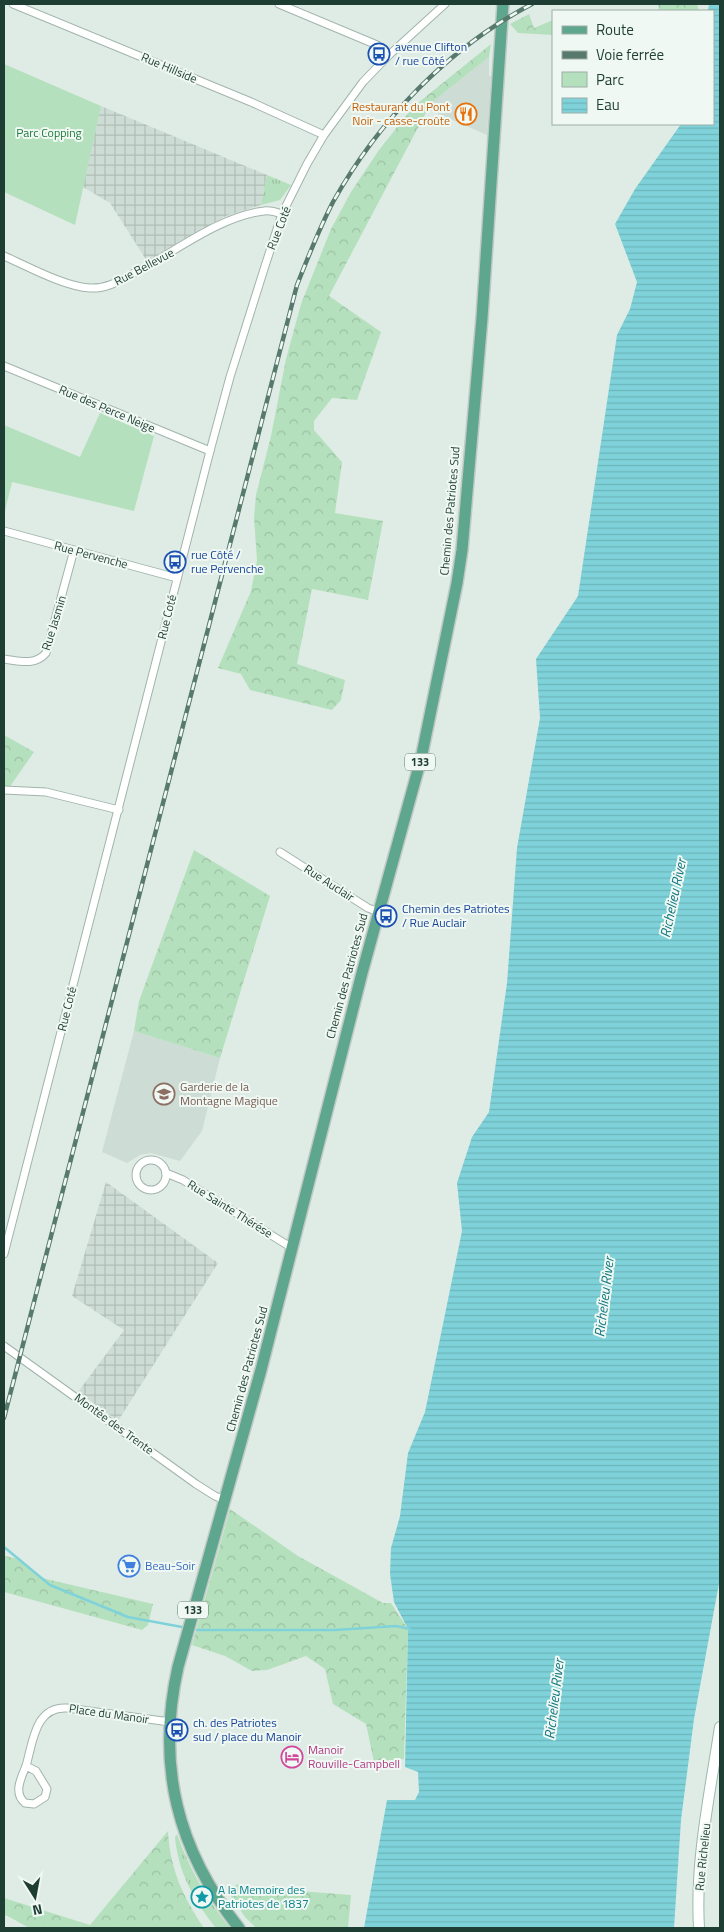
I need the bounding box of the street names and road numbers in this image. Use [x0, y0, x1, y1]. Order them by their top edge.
street label: Rue Hillside [138, 47, 200, 88]
street label: Rue Coté [262, 203, 296, 252]
street label: Rue Bellevue [110, 243, 177, 290]
street label: Rue des Perce Neige [56, 380, 158, 437]
street label: Chemin des Patriotes Sud [434, 446, 465, 576]
street label: Rue Pervenche [52, 536, 130, 573]
street label: Rue Jasmin [36, 593, 71, 653]
street label: Rue Coté [152, 593, 181, 641]
road number: 133 [405, 754, 435, 770]
street label: Rue Auclair [300, 859, 358, 906]
street label: Chemin des Patriotes Sud [321, 911, 372, 1041]
street label: Rue Coté [52, 985, 81, 1033]
street label: Rue Sainte Thérése [184, 1175, 277, 1242]
street label: Chemin des Patriotes Sud [221, 1304, 272, 1434]
street label: Montée des Trente [71, 1388, 158, 1459]
road number: 133 [178, 1602, 208, 1618]
street label: Place du Manoir [68, 1698, 150, 1729]
street label: Rue Richelieu [689, 1822, 716, 1892]

